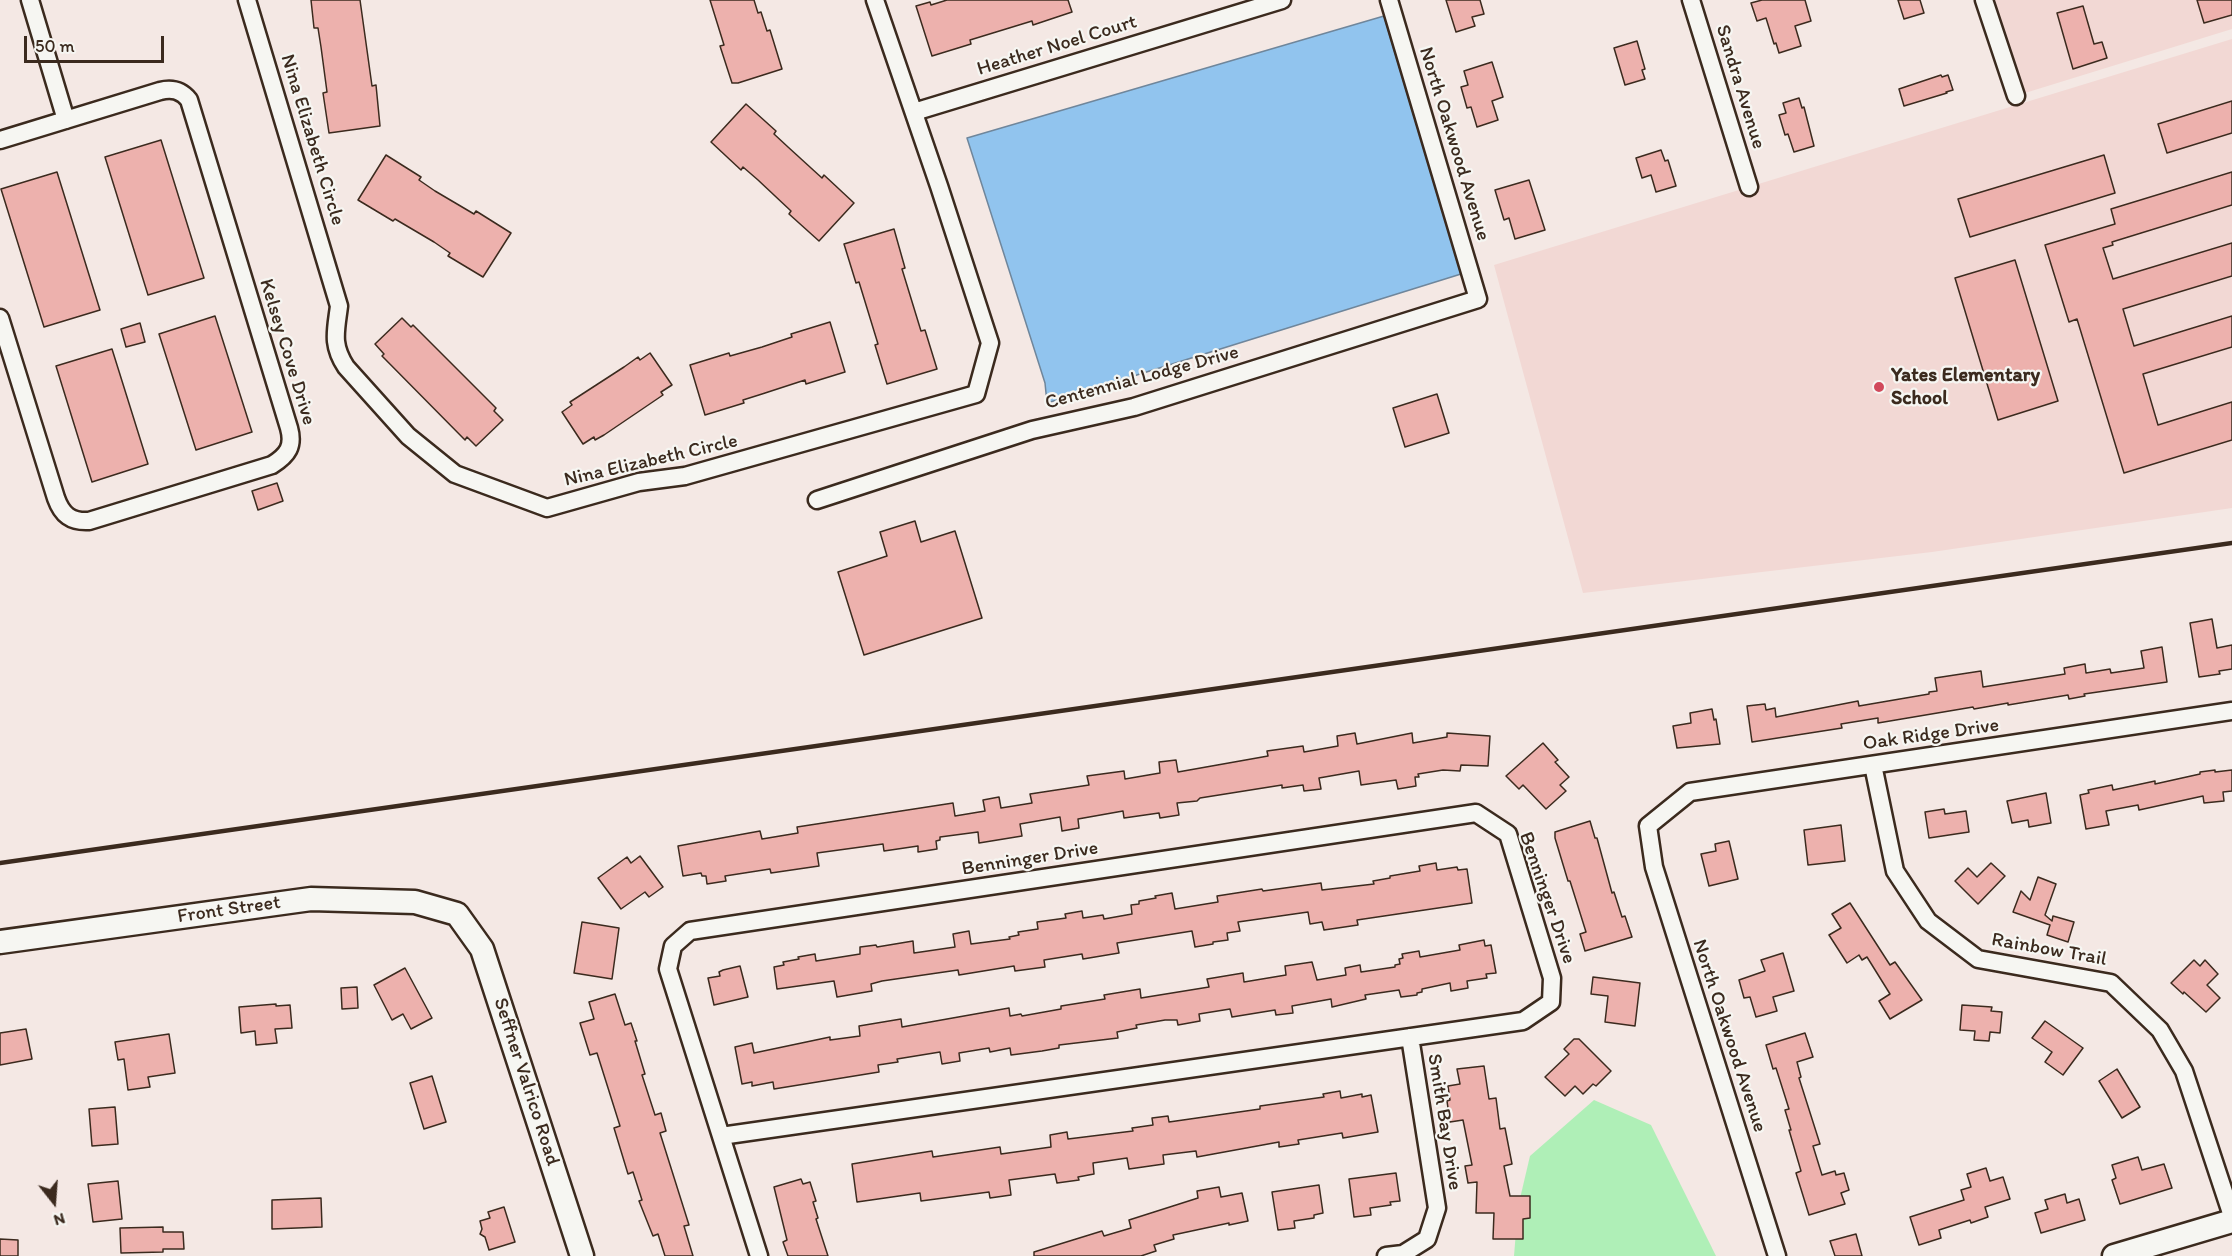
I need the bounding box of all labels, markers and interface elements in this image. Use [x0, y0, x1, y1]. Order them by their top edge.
street label: Heather Noel Court [974, 10, 1140, 82]
street label: Sandra Avenue [1710, 22, 1770, 152]
scale bar [27, 24, 166, 62]
text: 50 m [35, 35, 75, 57]
street label: North Oakwood Avenue [1413, 44, 1495, 244]
street label: Nina Elizabeth Circle [275, 52, 349, 228]
street label: Kelsey Cove Drive [253, 276, 321, 428]
street label: Centennial Lodge Drive [1043, 341, 1241, 415]
place label: Yates Elementary School [1891, 364, 2040, 411]
marker: Yates Elementary School [1872, 380, 1886, 394]
street label: Nina Elizabeth Circle [562, 429, 740, 493]
street label: Oak Ridge Drive [1861, 714, 2001, 756]
street label: Benninger Drive [1513, 829, 1581, 967]
street label: Benninger Drive [960, 836, 1100, 882]
street label: Front Street [176, 891, 282, 929]
street label: Rainbow Trail [1990, 928, 2108, 972]
street label: North Oakwood Avenue [1686, 937, 1772, 1135]
street label: Seffner Valrico Road [488, 995, 564, 1169]
street label: Smith Bay Drive [1421, 1052, 1467, 1192]
north arrow [24, 1172, 84, 1232]
text: N [51, 1209, 67, 1230]

